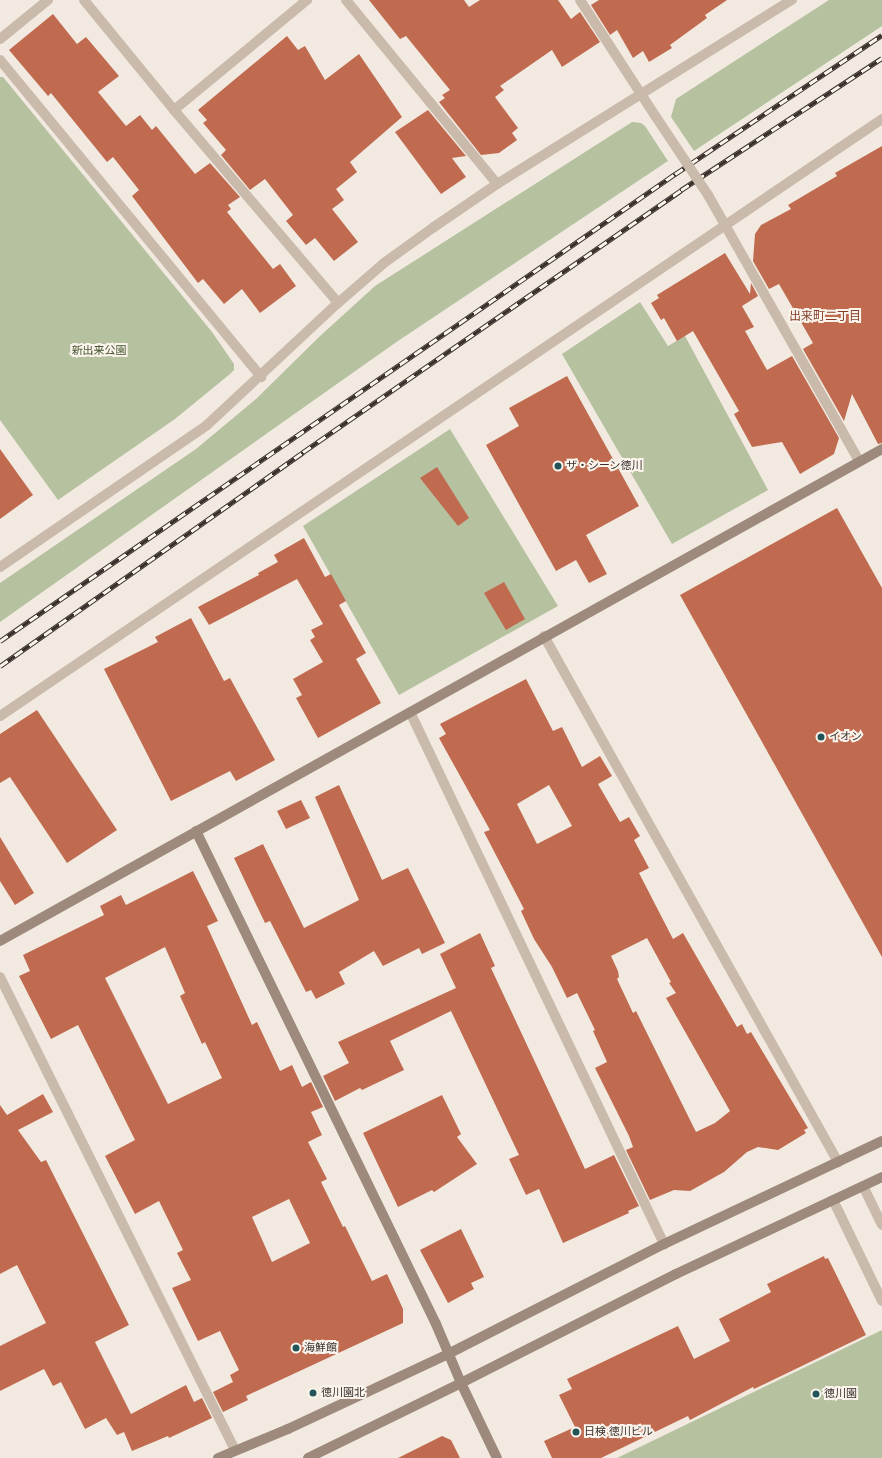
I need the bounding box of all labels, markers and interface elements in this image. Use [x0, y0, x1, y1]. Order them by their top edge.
district label: 出来町二丁目 [789, 310, 861, 324]
park label: 新出来公園 [72, 344, 126, 358]
place label: ザ・シーン徳川 [566, 459, 643, 473]
marker: ザ・シーン徳川 [553, 461, 563, 471]
place label: イオン [829, 730, 862, 744]
marker: イオン [816, 732, 826, 742]
place label: 海鮮館 [304, 1341, 337, 1355]
marker: 海鮮館 [291, 1343, 301, 1353]
place label: 徳川園北 [321, 1386, 365, 1400]
place label: 徳川園 [824, 1387, 857, 1401]
marker: 徳川園北 [308, 1388, 318, 1398]
marker: 徳川園 [811, 1389, 821, 1399]
place label: 日検 徳川ビル [584, 1425, 653, 1439]
marker: 日検 徳川ビル [571, 1427, 581, 1437]

